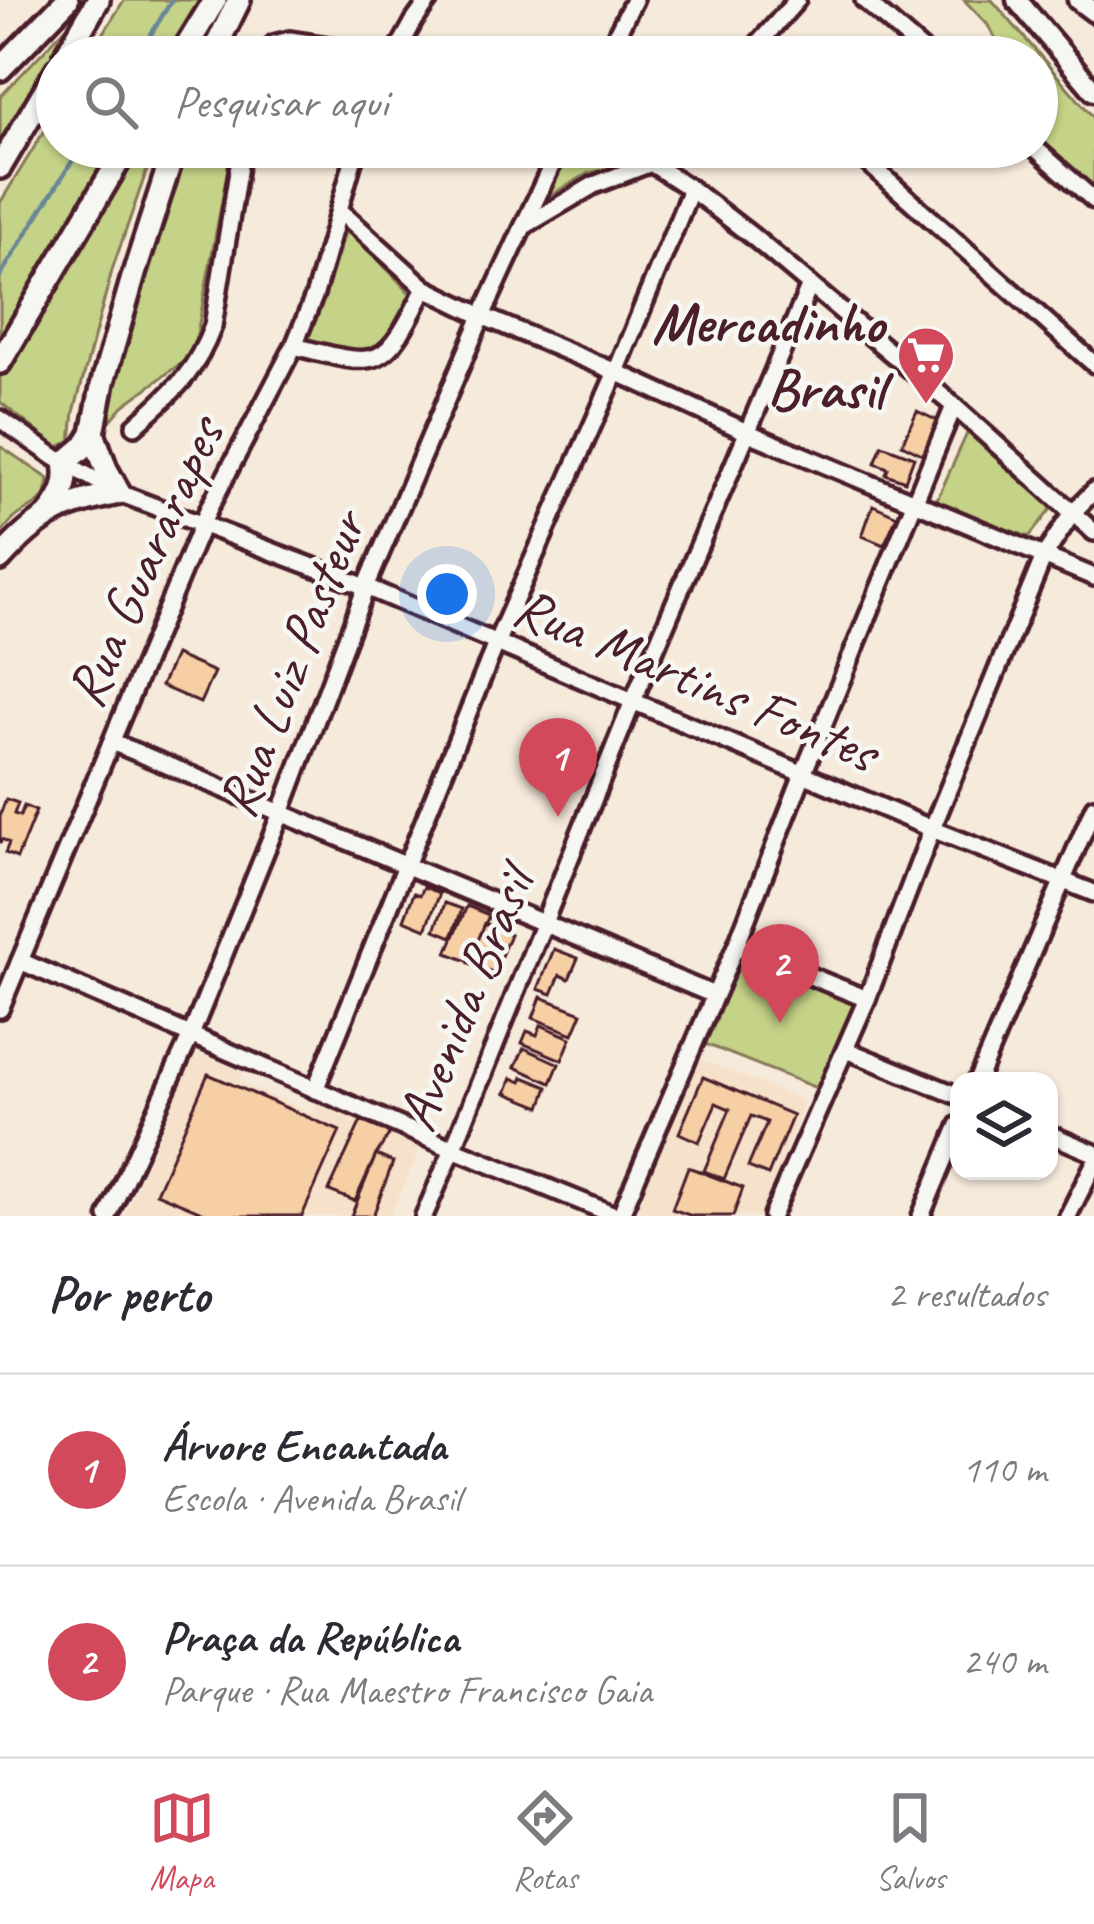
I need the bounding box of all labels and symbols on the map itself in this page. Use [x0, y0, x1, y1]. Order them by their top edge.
place label: Mercadinho Brasil [652, 287, 894, 425]
supermarket icon: Mercadinho Brasil [895, 324, 957, 406]
street label: Rua Guararapes [48, 402, 242, 718]
street label: Rua Luiz Pasteur [200, 497, 384, 827]
your location [417, 564, 477, 624]
street label: Rua Martins Fontes [503, 570, 893, 790]
pin: 1 [519, 718, 597, 817]
street label: Avenida Brasil [380, 849, 554, 1141]
pin: 2 [741, 924, 819, 1023]

